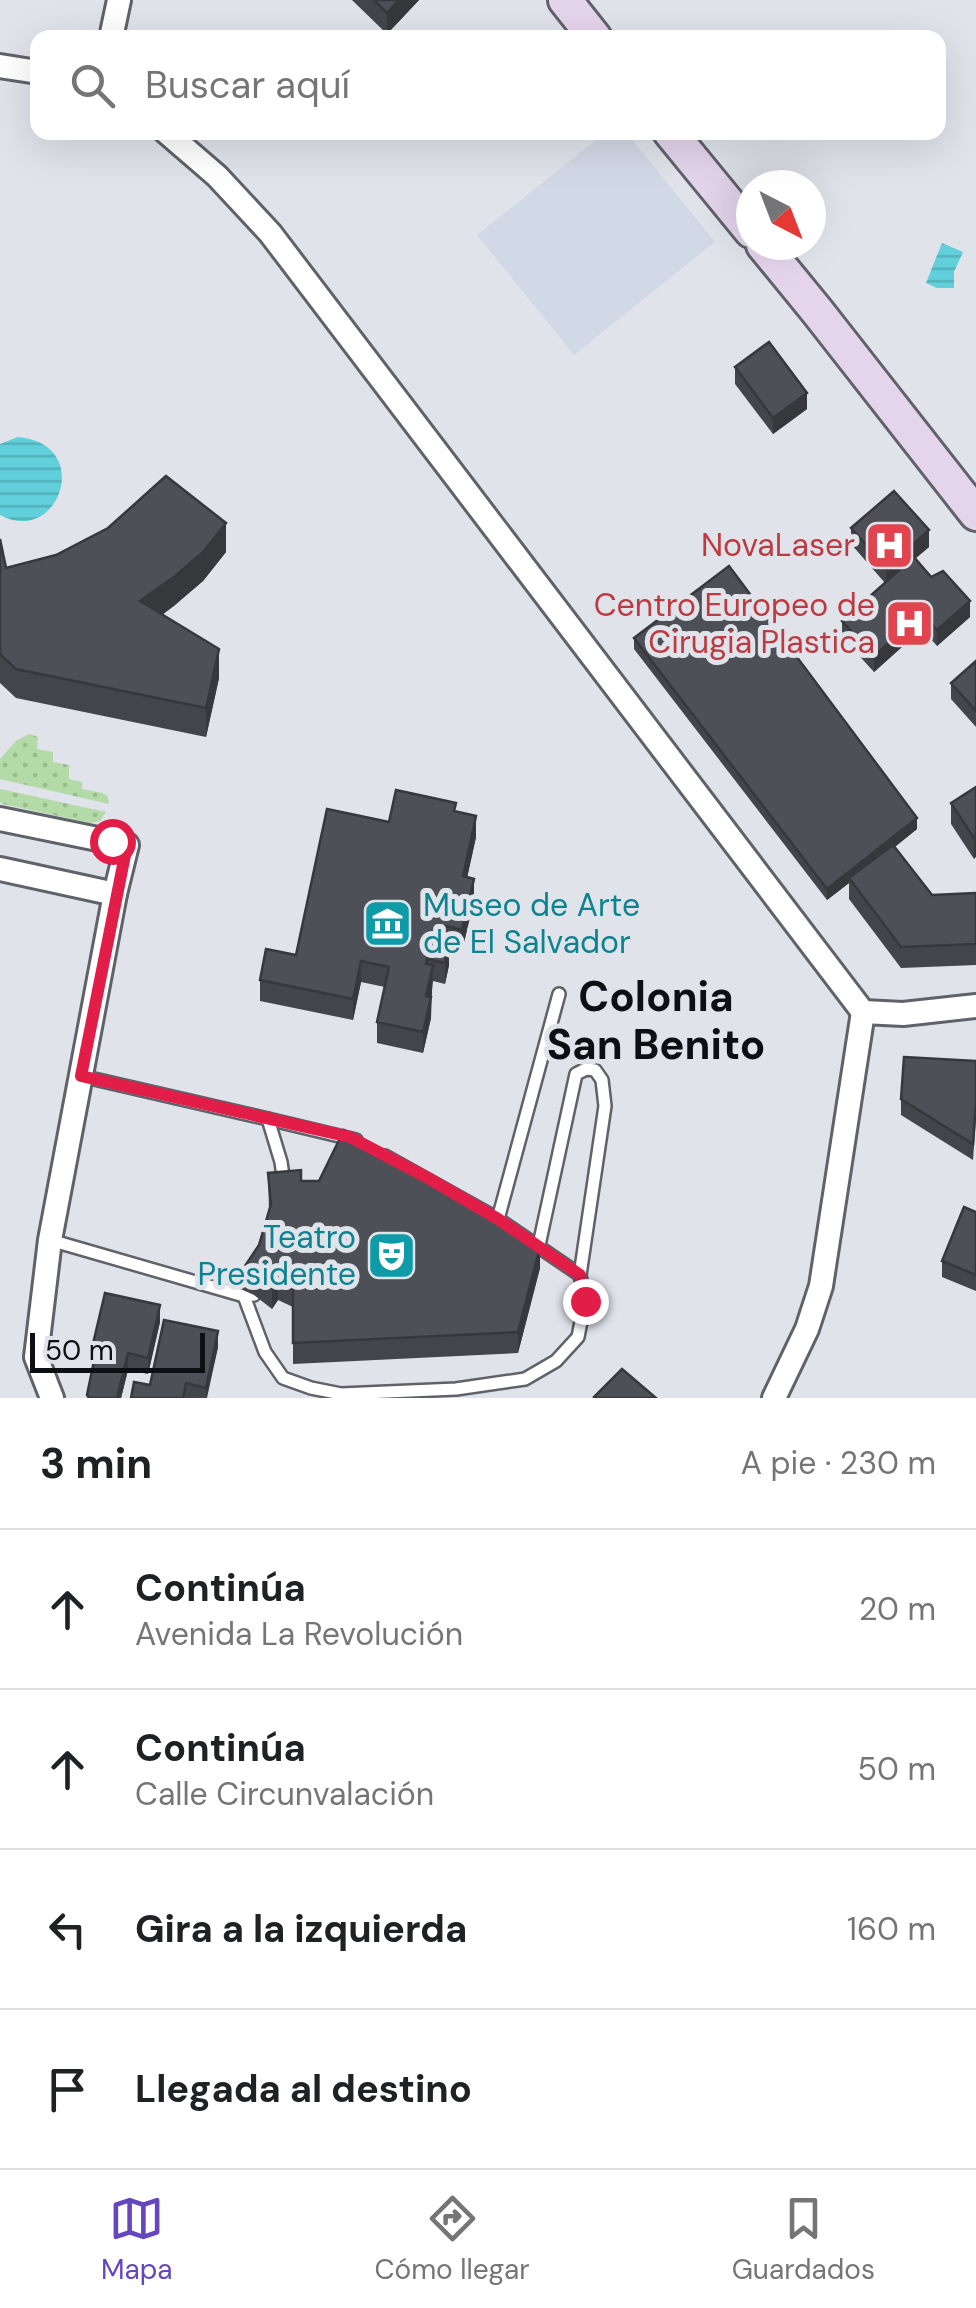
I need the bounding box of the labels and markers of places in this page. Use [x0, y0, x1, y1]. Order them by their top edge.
hospital icon: NovaLaser [864, 519, 916, 571]
place label: NovaLaser [701, 524, 855, 566]
place label: Centro Europeo de Cirugia Plastica [594, 584, 875, 663]
hospital icon: Centro Europeo de Cirugia Plastica [884, 597, 936, 649]
place label: Museo de Arte de El Salvador [423, 884, 640, 963]
museum icon: Museo de Arte de El Salvador [362, 897, 414, 949]
place label: Teatro Presidente [197, 1216, 356, 1295]
theatre icon: Teatro Presidente [365, 1229, 417, 1281]

